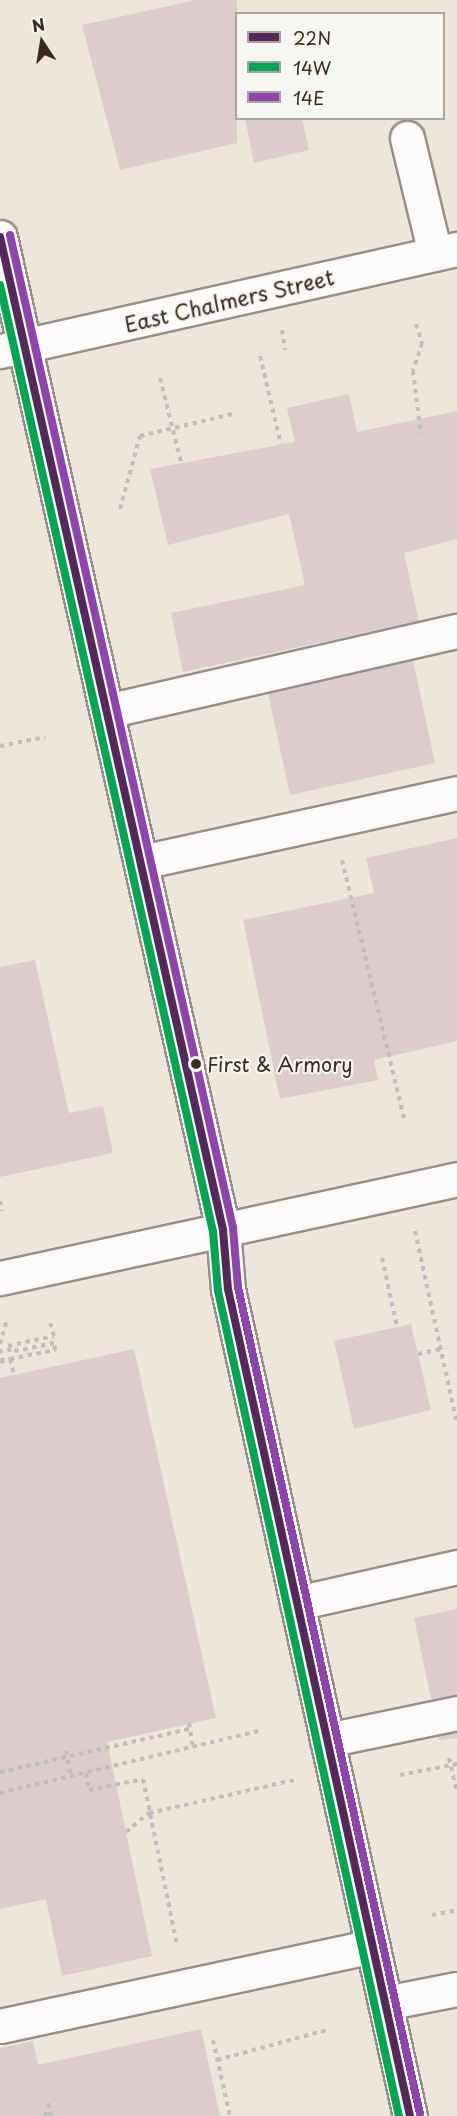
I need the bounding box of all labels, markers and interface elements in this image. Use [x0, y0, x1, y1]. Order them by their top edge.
text: N [30, 11, 47, 37]
north arrow [12, 12, 72, 72]
legend [235, 12, 445, 120]
text: 22N [293, 24, 331, 51]
text: 14W [293, 54, 331, 81]
text: 14E [293, 84, 325, 111]
street label: East Chalmers Street [122, 264, 336, 336]
place label: First & Armory [207, 1052, 353, 1076]
marker: First & Armory [190, 1058, 202, 1070]

